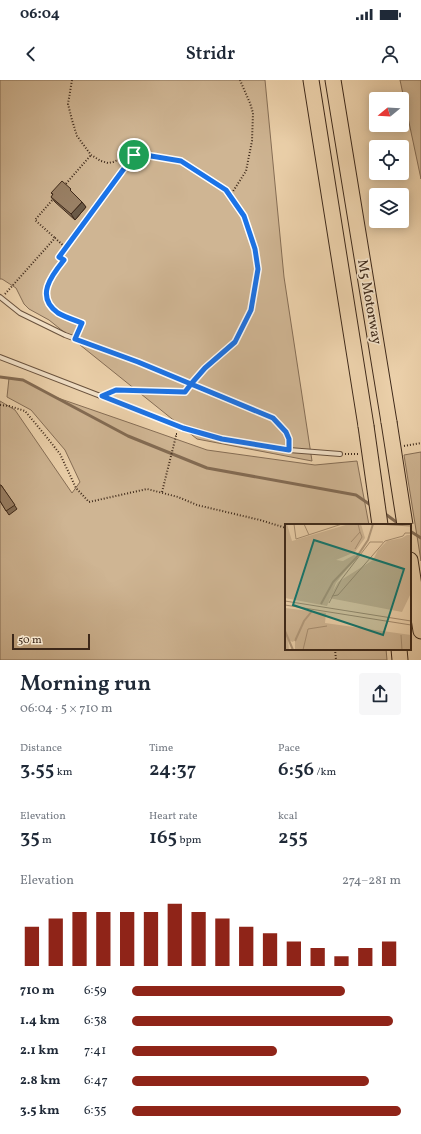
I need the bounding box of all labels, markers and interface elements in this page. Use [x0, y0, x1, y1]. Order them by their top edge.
text: 06:04 [20, 4, 60, 25]
text: Stridr [186, 42, 235, 67]
icon: back [20, 43, 42, 65]
icon: person [379, 43, 401, 65]
north arrow [369, 92, 409, 132]
map controls [369, 92, 409, 228]
pin [117, 138, 151, 172]
button: locate [369, 140, 409, 180]
icon: arrive [123, 144, 145, 166]
button: layers [369, 188, 409, 228]
street label: M5 Motorway [352, 258, 386, 346]
inset map [285, 524, 411, 650]
scale bar [12, 632, 90, 651]
text: 50 m [18, 633, 42, 648]
text: Morning run [20, 669, 151, 700]
button: share [359, 673, 401, 715]
text: 06:04 · 5 × 710 m [20, 700, 113, 718]
text: Distance [20, 741, 62, 756]
text: Time [149, 741, 173, 756]
text: Pace [278, 741, 300, 756]
text: 3.55 [20, 756, 55, 784]
text: 24:37 [149, 756, 196, 784]
text: 6:56 [278, 756, 314, 784]
text: km [55, 765, 72, 780]
text: /km [314, 765, 336, 780]
text: Elevation [20, 809, 66, 824]
text: Heart rate [149, 809, 198, 824]
text: kcal [278, 809, 298, 824]
text: 35 [20, 824, 40, 852]
text: 165 [149, 824, 177, 852]
text: 255 [278, 824, 308, 852]
text: m [40, 833, 52, 848]
text: bpm [177, 833, 201, 848]
text: Elevation [20, 872, 74, 890]
text: 274–281 m [342, 872, 401, 890]
text: 710 m [20, 982, 55, 1000]
text: 6:59 [84, 982, 106, 1000]
text: 1.4 km [20, 1012, 60, 1030]
text: 6:38 [84, 1012, 107, 1030]
text: 2.1 km [20, 1042, 59, 1060]
text: 7:41 [84, 1042, 106, 1060]
text: 2.8 km [20, 1072, 61, 1090]
text: 6:47 [84, 1072, 108, 1090]
text: 3.5 km [20, 1102, 60, 1120]
text: 6:35 [84, 1102, 107, 1120]

